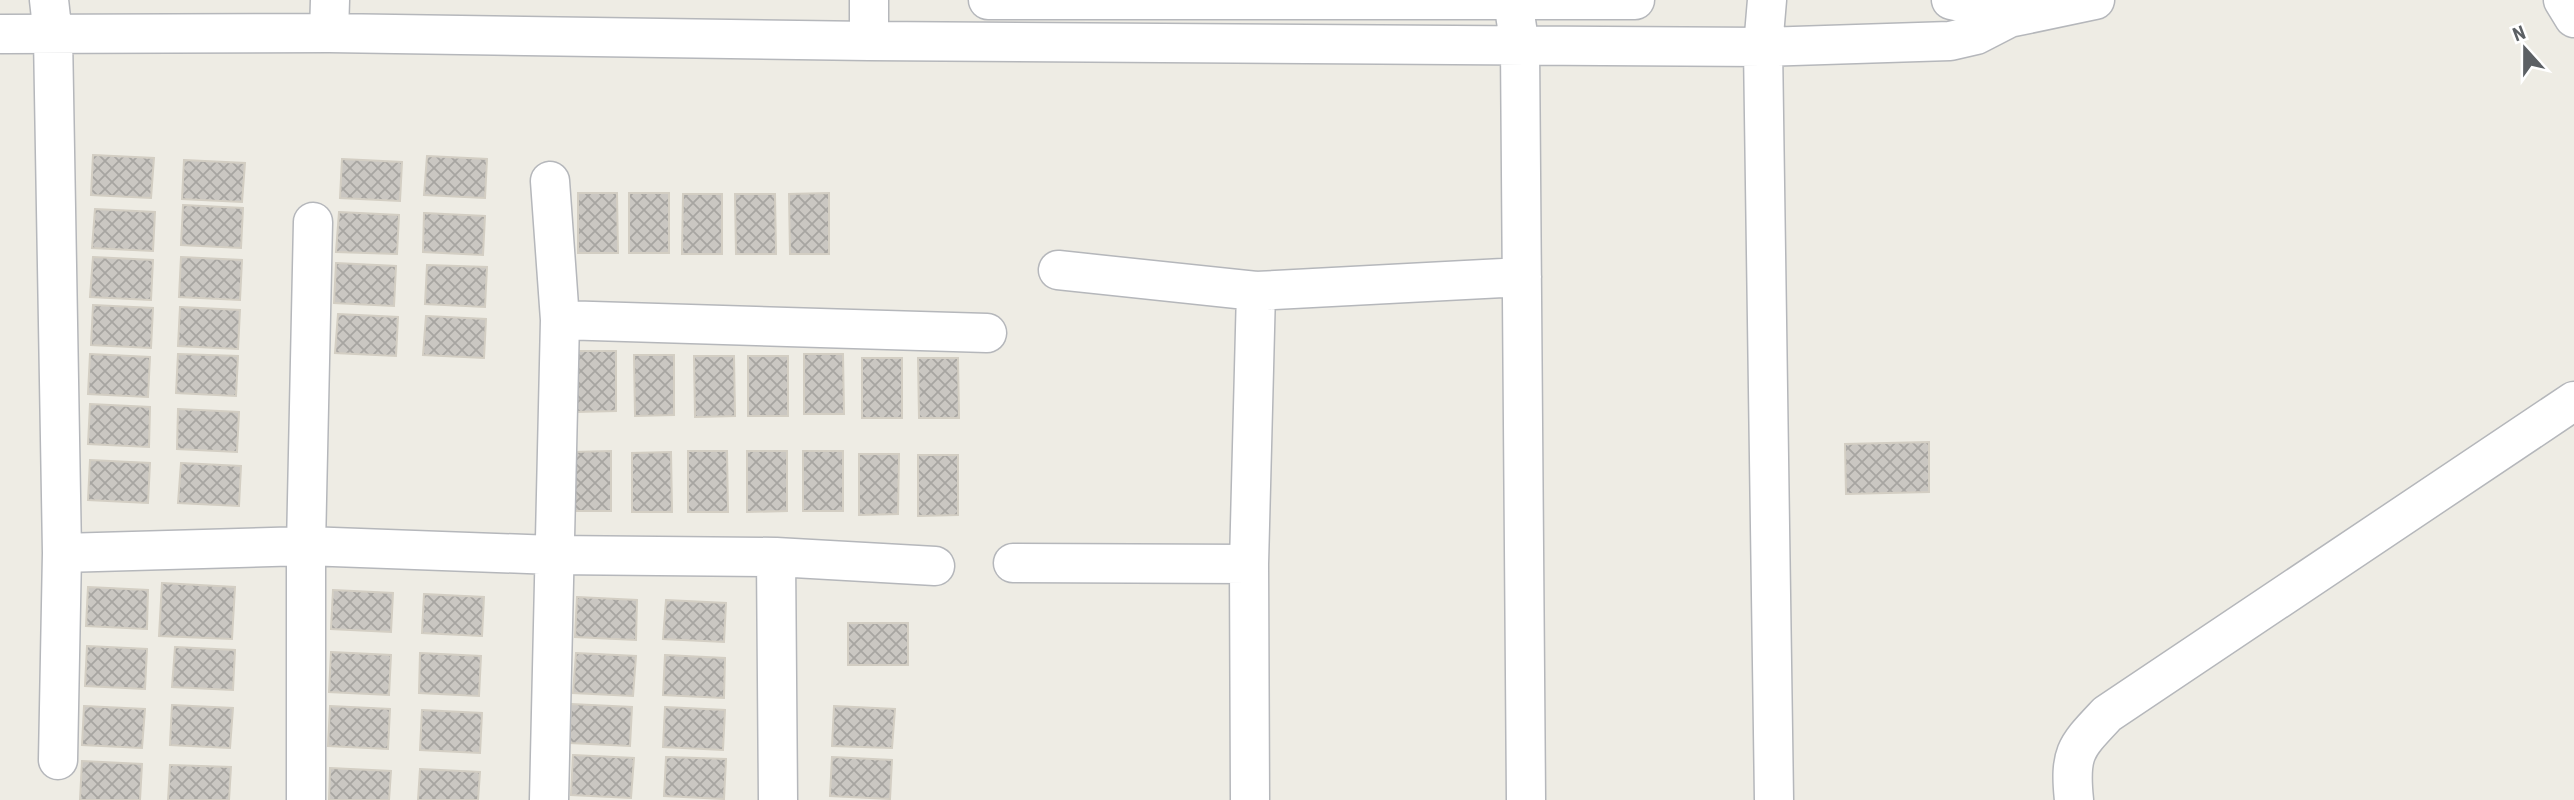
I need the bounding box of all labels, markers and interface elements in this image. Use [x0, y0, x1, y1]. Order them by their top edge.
north arrow [2490, 14, 2560, 84]
text: N [2510, 21, 2529, 46]

